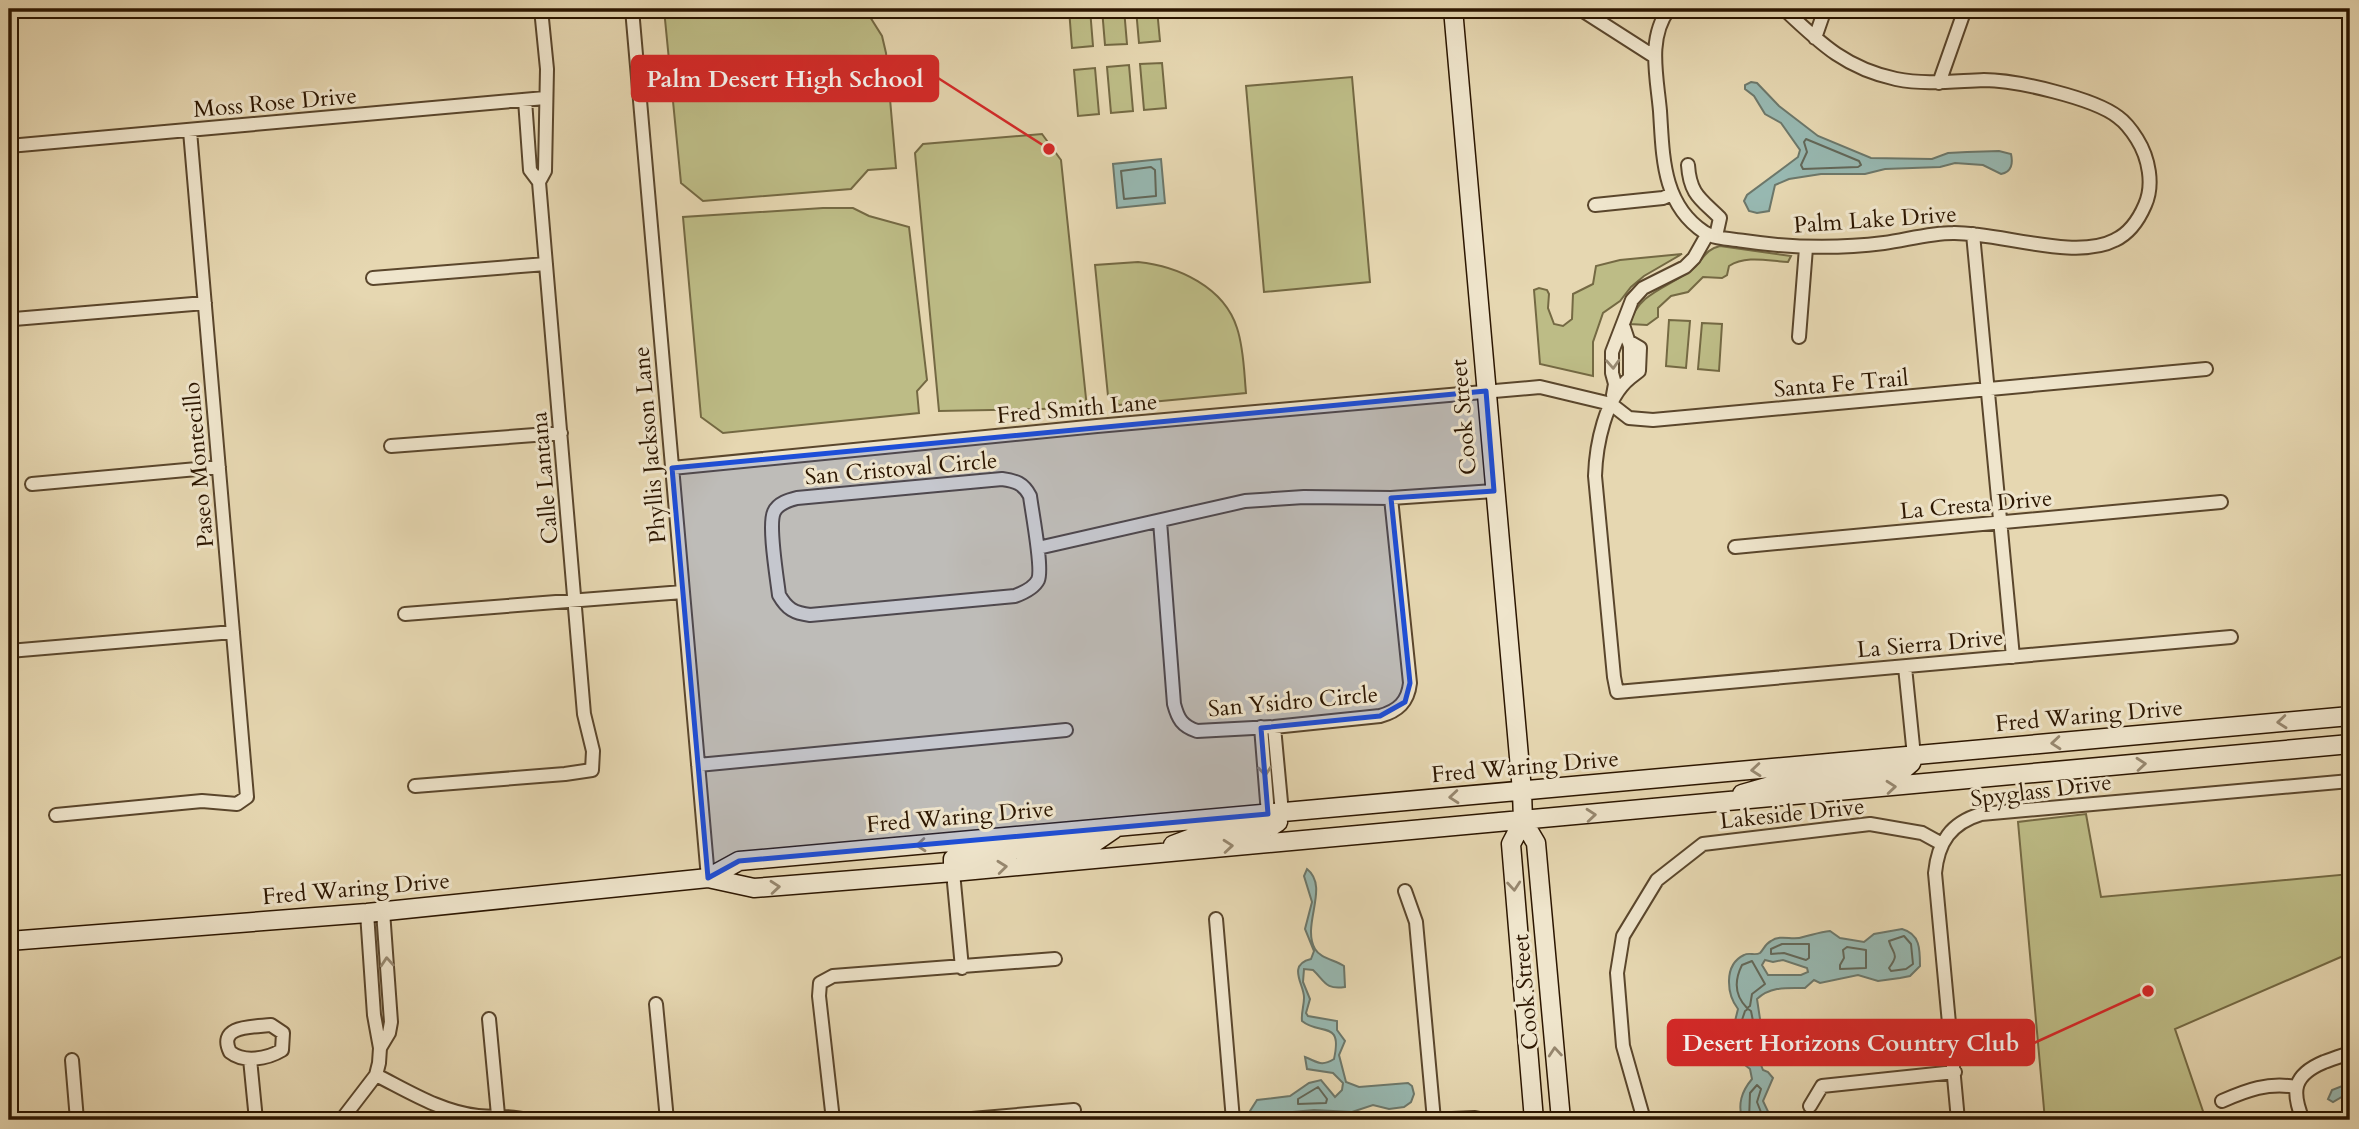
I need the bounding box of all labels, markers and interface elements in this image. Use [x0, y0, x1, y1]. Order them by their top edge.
callout: Palm Desert High School [632, 56, 938, 101]
text: Palm Desert High School [646, 63, 924, 96]
street label: Moss Rose Drive [192, 80, 358, 125]
street label: Palm Lake Drive [1792, 198, 1958, 241]
street label: Phyllis Jackson Lane [625, 345, 674, 545]
street label: Cook Street [1443, 358, 1484, 476]
one-way arrow [1605, 359, 1620, 370]
street label: Santa Fe Trail [1772, 362, 1910, 405]
street label: Paseo Montecillo [176, 381, 221, 549]
street label: Fred Smith Lane [995, 386, 1159, 431]
street label: Calle Lantana [523, 410, 566, 546]
street label: San Cristoval Circle [803, 445, 999, 492]
street label: La Cresta Drive [1898, 482, 2054, 527]
street label: La Sierra Drive [1855, 622, 2005, 665]
street label: San Ysidro Circle [1207, 679, 1379, 724]
street label: Fred Waring Drive [1994, 692, 2184, 739]
one-way arrow [2276, 714, 2287, 729]
one-way arrow [2050, 735, 2062, 750]
street label: Fred Waring Drive [1430, 743, 1620, 790]
one-way arrow [2136, 757, 2147, 772]
one-way arrow [1750, 762, 1761, 777]
one-way arrow [1257, 766, 1272, 777]
street label: Spyglass Drive [1969, 766, 2113, 815]
one-way arrow [1885, 780, 1896, 795]
one-way arrow [1448, 789, 1459, 804]
street label: Lakeside Drive [1718, 790, 1866, 837]
street label: Fred Waring Drive [865, 793, 1055, 840]
one-way arrow [1586, 808, 1597, 823]
one-way arrow [915, 837, 927, 852]
one-way arrow [1223, 839, 1234, 854]
one-way arrow [996, 860, 1007, 875]
street label: Fred Waring Drive [261, 865, 451, 912]
one-way arrow [770, 880, 781, 895]
one-way arrow [1506, 881, 1521, 892]
street label: Cook Street [1505, 933, 1546, 1051]
one-way arrow [380, 957, 395, 968]
callout: Desert Horizons Country Club [1668, 1020, 2034, 1065]
text: Desert Horizons Country Club [1682, 1027, 2020, 1060]
one-way arrow [1548, 1046, 1563, 1057]

